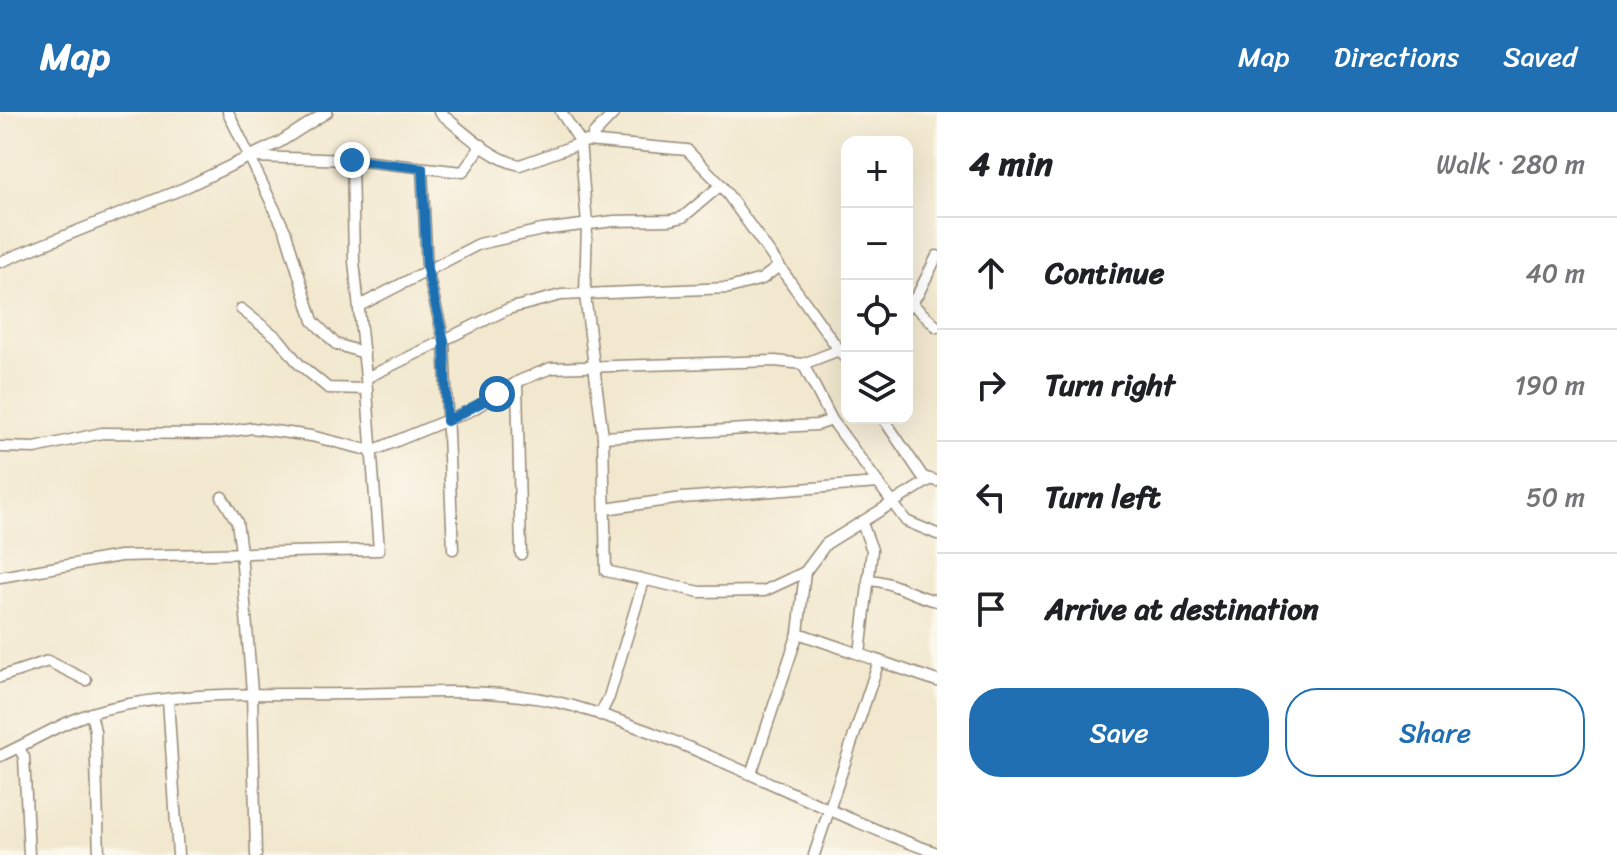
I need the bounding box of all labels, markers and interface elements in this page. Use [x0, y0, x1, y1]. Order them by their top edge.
text: Map [40, 23, 110, 90]
text: Map [1238, 32, 1290, 81]
text: Directions [1334, 32, 1459, 81]
text: Saved [1503, 32, 1577, 81]
text: 4 min [969, 134, 1053, 194]
map controls [841, 136, 913, 424]
button: + [841, 136, 913, 208]
text: Walk · 280 m [1436, 141, 1585, 187]
route end [334, 142, 370, 178]
button: − [841, 208, 913, 280]
text: Continue [1045, 246, 1164, 300]
text: 40 m [1526, 250, 1585, 296]
icon: ahead [969, 251, 1013, 295]
button: locate [841, 280, 913, 352]
button: layers [841, 352, 913, 424]
text: Turn right [1045, 358, 1175, 412]
text: 190 m [1515, 362, 1585, 408]
icon: right [969, 363, 1013, 407]
route start [479, 376, 515, 412]
text: Turn left [1045, 470, 1161, 524]
text: 50 m [1526, 474, 1585, 520]
icon: left [969, 475, 1013, 519]
text: Arrive at destination [1045, 582, 1319, 636]
icon: arrive [969, 587, 1013, 631]
button: Save [969, 688, 1269, 777]
button: Share [1285, 688, 1585, 777]

